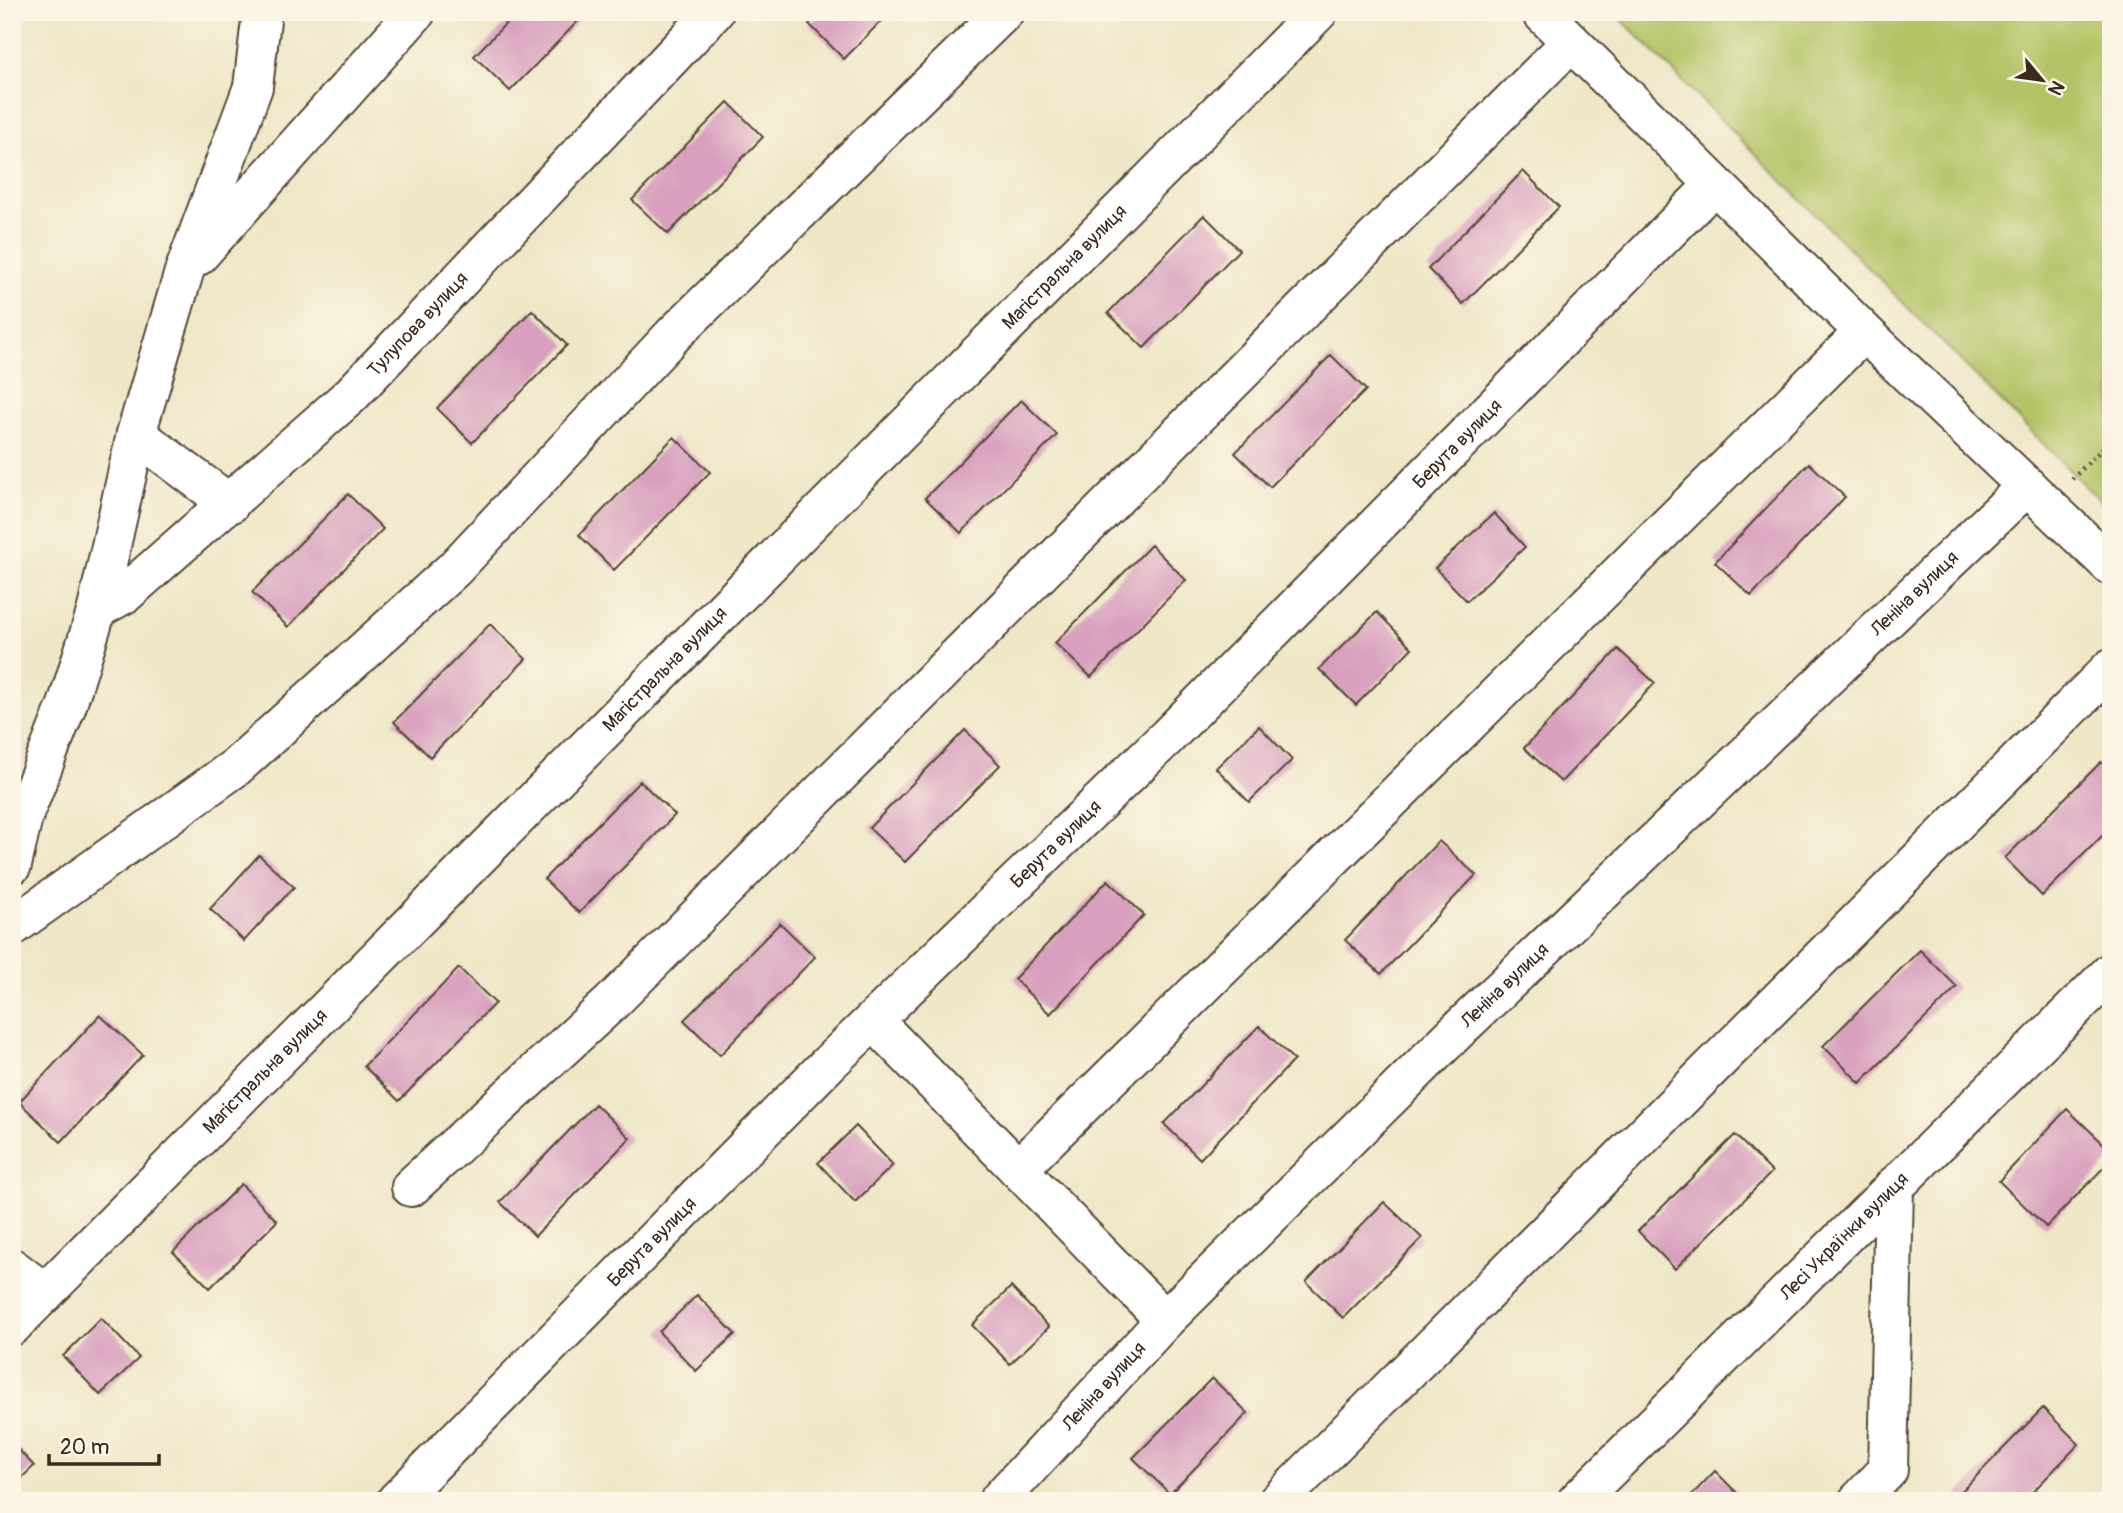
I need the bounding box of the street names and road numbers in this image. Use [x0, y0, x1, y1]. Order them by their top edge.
street label: Магістральна вулиця [997, 199, 1132, 335]
street label: Тулупова вулиця [362, 267, 473, 382]
street label: Берута вулиця [1408, 394, 1507, 494]
street label: Леніна вулиця [1865, 546, 1964, 642]
street label: Магістральна вулиця [597, 601, 732, 737]
street label: Берута вулиця [1005, 795, 1106, 894]
street label: Леніна вулиця [1455, 938, 1554, 1034]
street label: Магістральна вулиця [198, 1004, 333, 1139]
street label: Лесі Українки вулиця [1774, 1167, 1914, 1306]
street label: Берута вулиця [602, 1192, 702, 1292]
street label: Леніна вулиця [1056, 1337, 1151, 1437]

